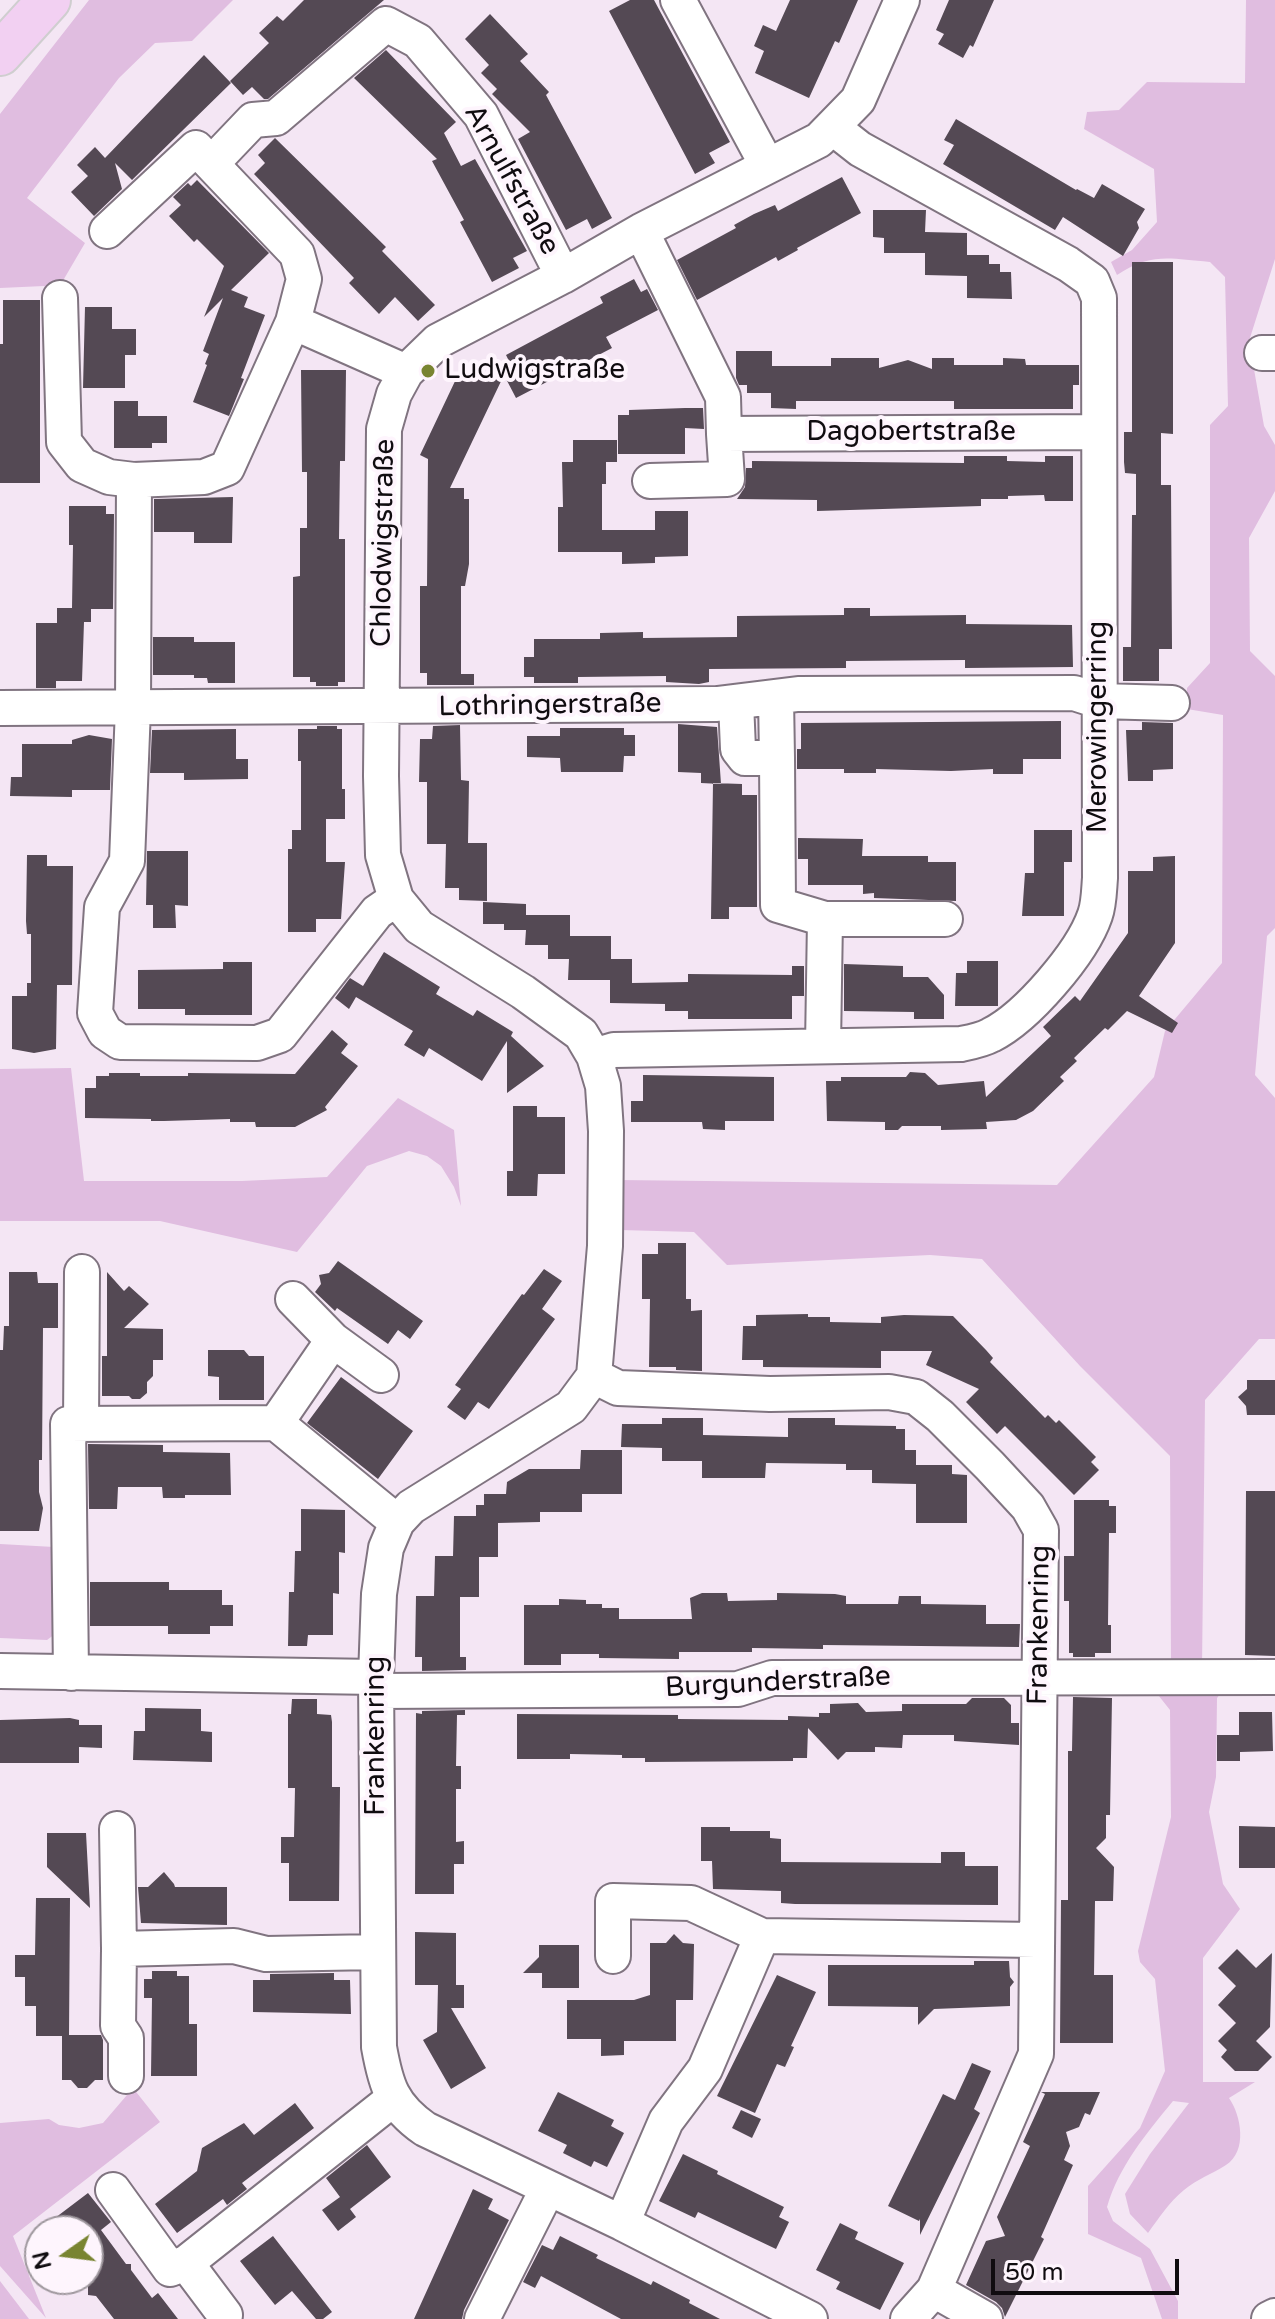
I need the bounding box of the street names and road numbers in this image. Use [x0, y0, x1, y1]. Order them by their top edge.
street label: Arnulfstraße [456, 99, 566, 261]
street label: Dagobertstraße [806, 416, 1016, 450]
street label: Chlodwigstraße [365, 439, 403, 647]
street label: Merowingerring [1082, 621, 1116, 833]
street label: Lothringerstraße [438, 687, 662, 725]
street label: Frankenring [1022, 1545, 1058, 1705]
street label: Frankenring [360, 1656, 394, 1816]
street label: Burgunderstraße [664, 1660, 892, 1706]

